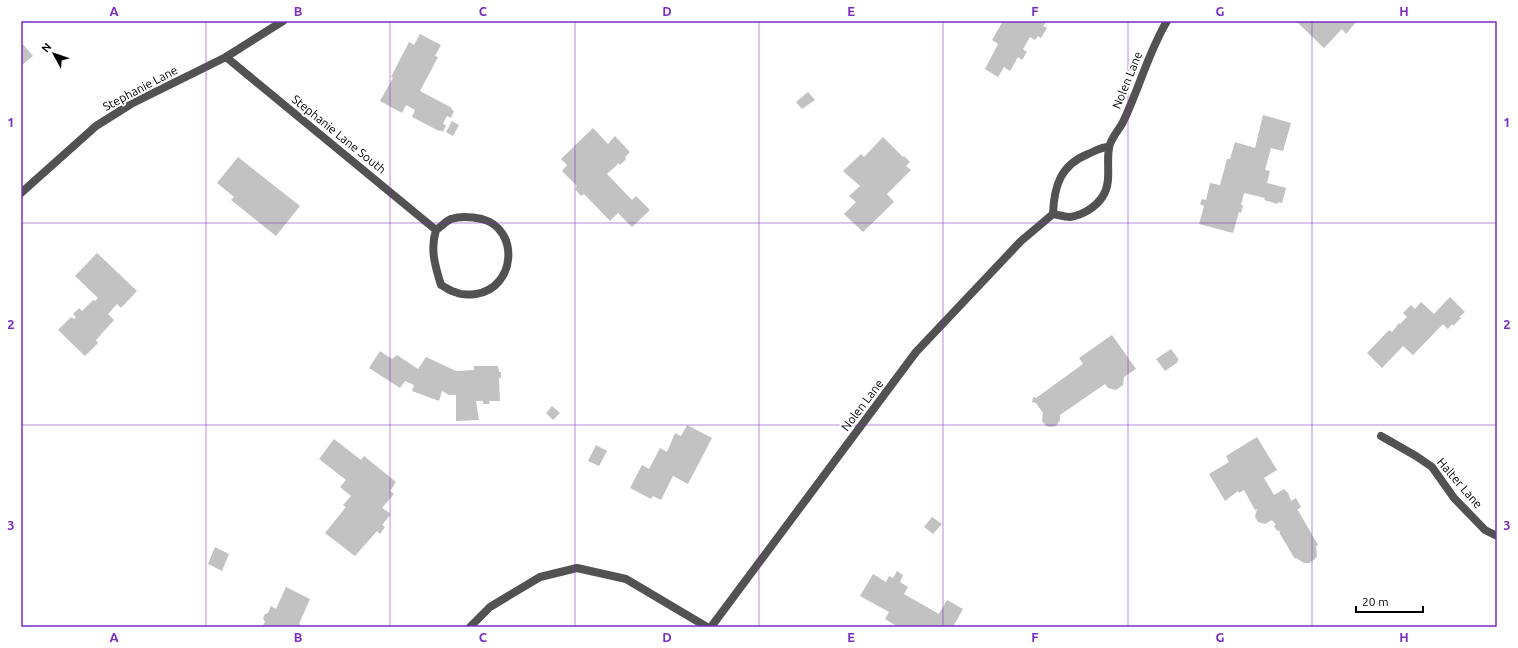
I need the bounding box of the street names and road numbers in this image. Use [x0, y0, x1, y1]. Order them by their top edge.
street label: Nolen Lane [1110, 49, 1144, 111]
street label: Stephanie Lane [100, 63, 180, 113]
street label: Stephanie Lane South [289, 92, 389, 176]
street label: Nolen Lane [839, 377, 885, 433]
street label: Halter Lane [1435, 455, 1485, 511]

